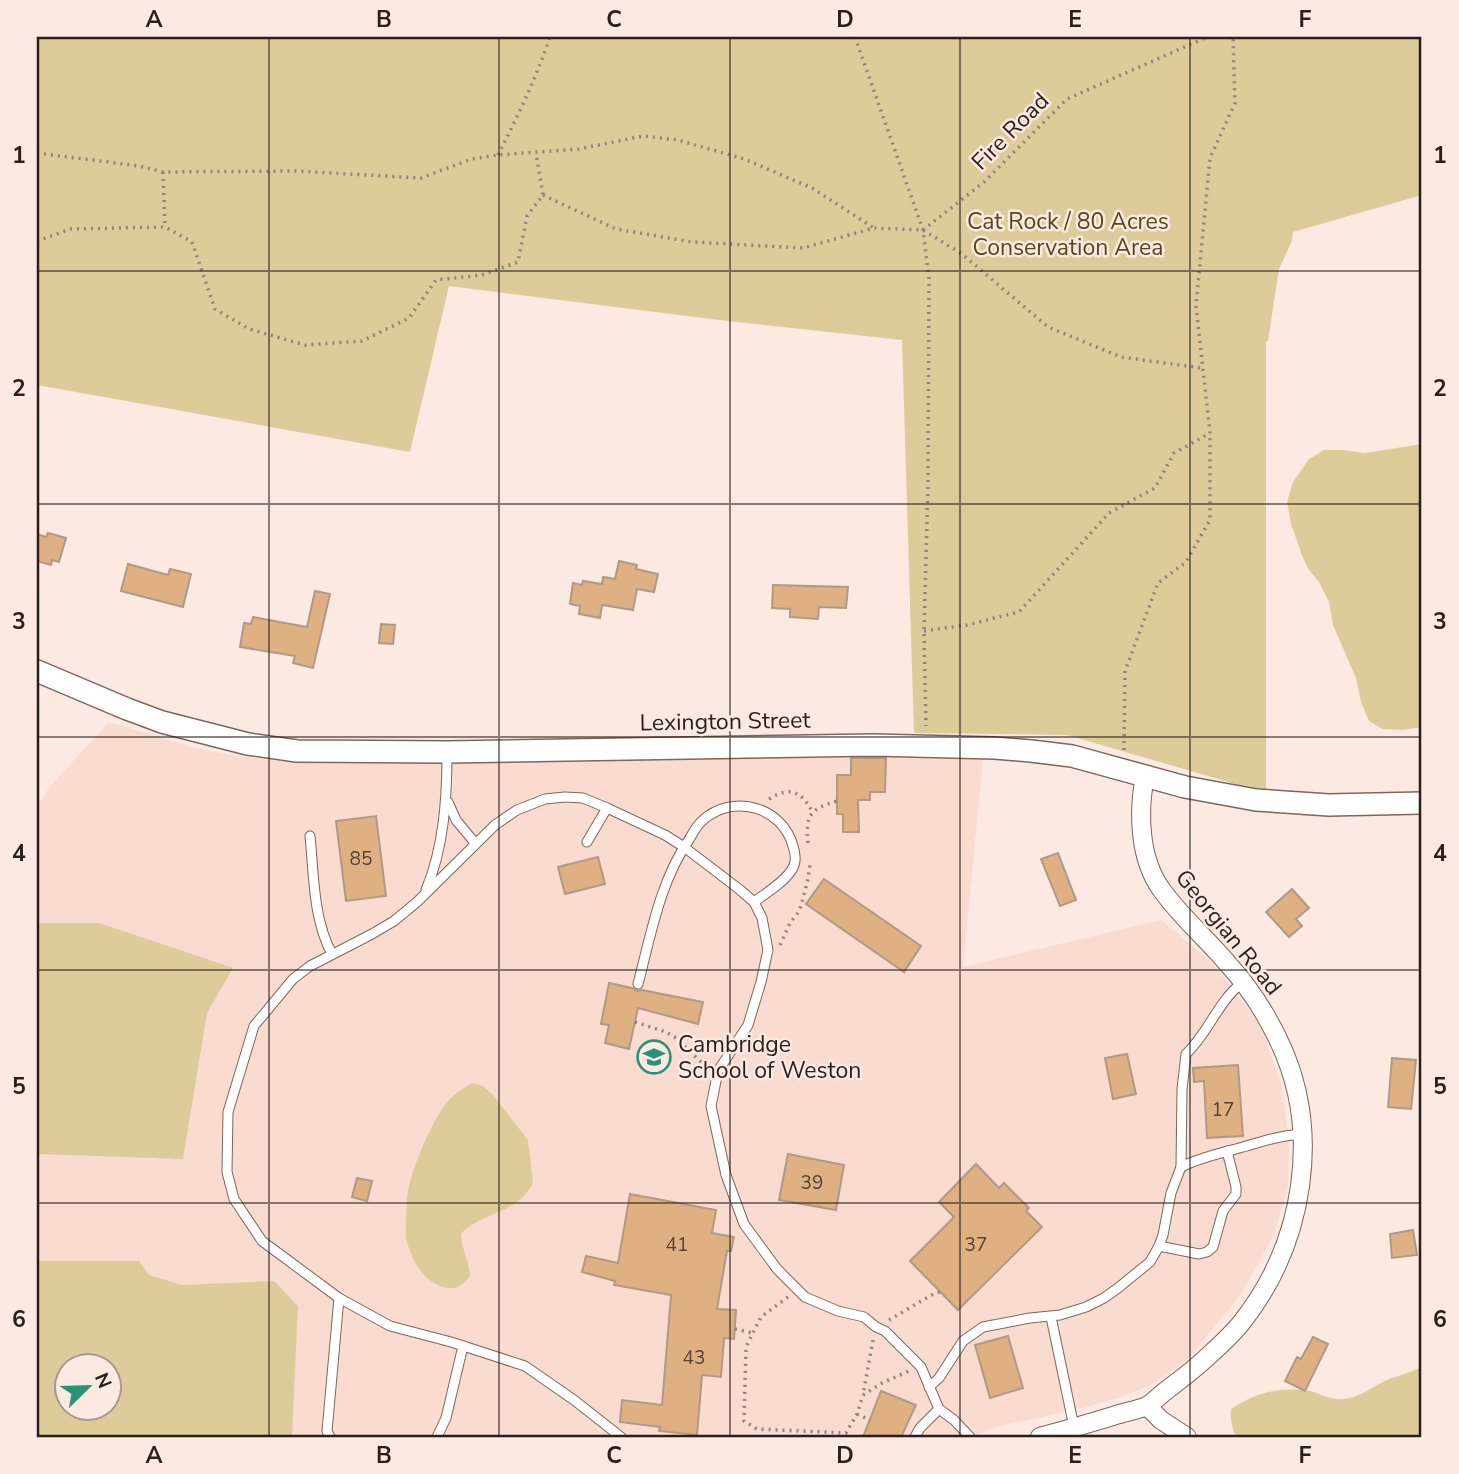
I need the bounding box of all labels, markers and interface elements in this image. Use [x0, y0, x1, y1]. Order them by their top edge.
text: A [145, 4, 163, 35]
text: B [376, 4, 392, 35]
text: C [606, 4, 622, 35]
text: D [836, 4, 854, 35]
text: E [1068, 4, 1082, 35]
text: F [1299, 4, 1312, 35]
street label: Fire Road [965, 86, 1056, 177]
text: 1 [12, 140, 26, 171]
text: 1 [1433, 140, 1447, 171]
park label: Cat Rock / 80 Acres Conservation Area [967, 206, 1169, 263]
text: 2 [12, 373, 26, 404]
text: 2 [1433, 373, 1447, 404]
text: 3 [12, 606, 26, 637]
text: 3 [1433, 606, 1447, 637]
street label: Lexington Street [639, 704, 812, 738]
text: 4 [12, 838, 26, 869]
text: 4 [1433, 838, 1447, 869]
house number: 85 [350, 846, 372, 872]
street label: Georgian Road [1168, 863, 1289, 1002]
place label: Cambridge School of Weston [678, 1029, 861, 1086]
school or university icon: Cambridge School of Weston [635, 1038, 673, 1076]
text: 5 [12, 1071, 26, 1102]
text: 5 [1433, 1071, 1447, 1102]
house number: 17 [1212, 1097, 1234, 1123]
house number: 39 [801, 1170, 823, 1196]
house number: 41 [666, 1232, 688, 1258]
house number: 37 [965, 1232, 987, 1258]
text: 6 [12, 1304, 26, 1335]
text: 6 [1433, 1304, 1447, 1335]
house number: 43 [683, 1345, 705, 1371]
north arrow [52, 1352, 122, 1422]
text: N [88, 1369, 117, 1392]
text: A [145, 1440, 163, 1471]
text: B [376, 1440, 392, 1471]
text: C [606, 1440, 622, 1471]
text: D [836, 1440, 854, 1471]
text: E [1068, 1440, 1082, 1471]
text: F [1299, 1440, 1312, 1471]

